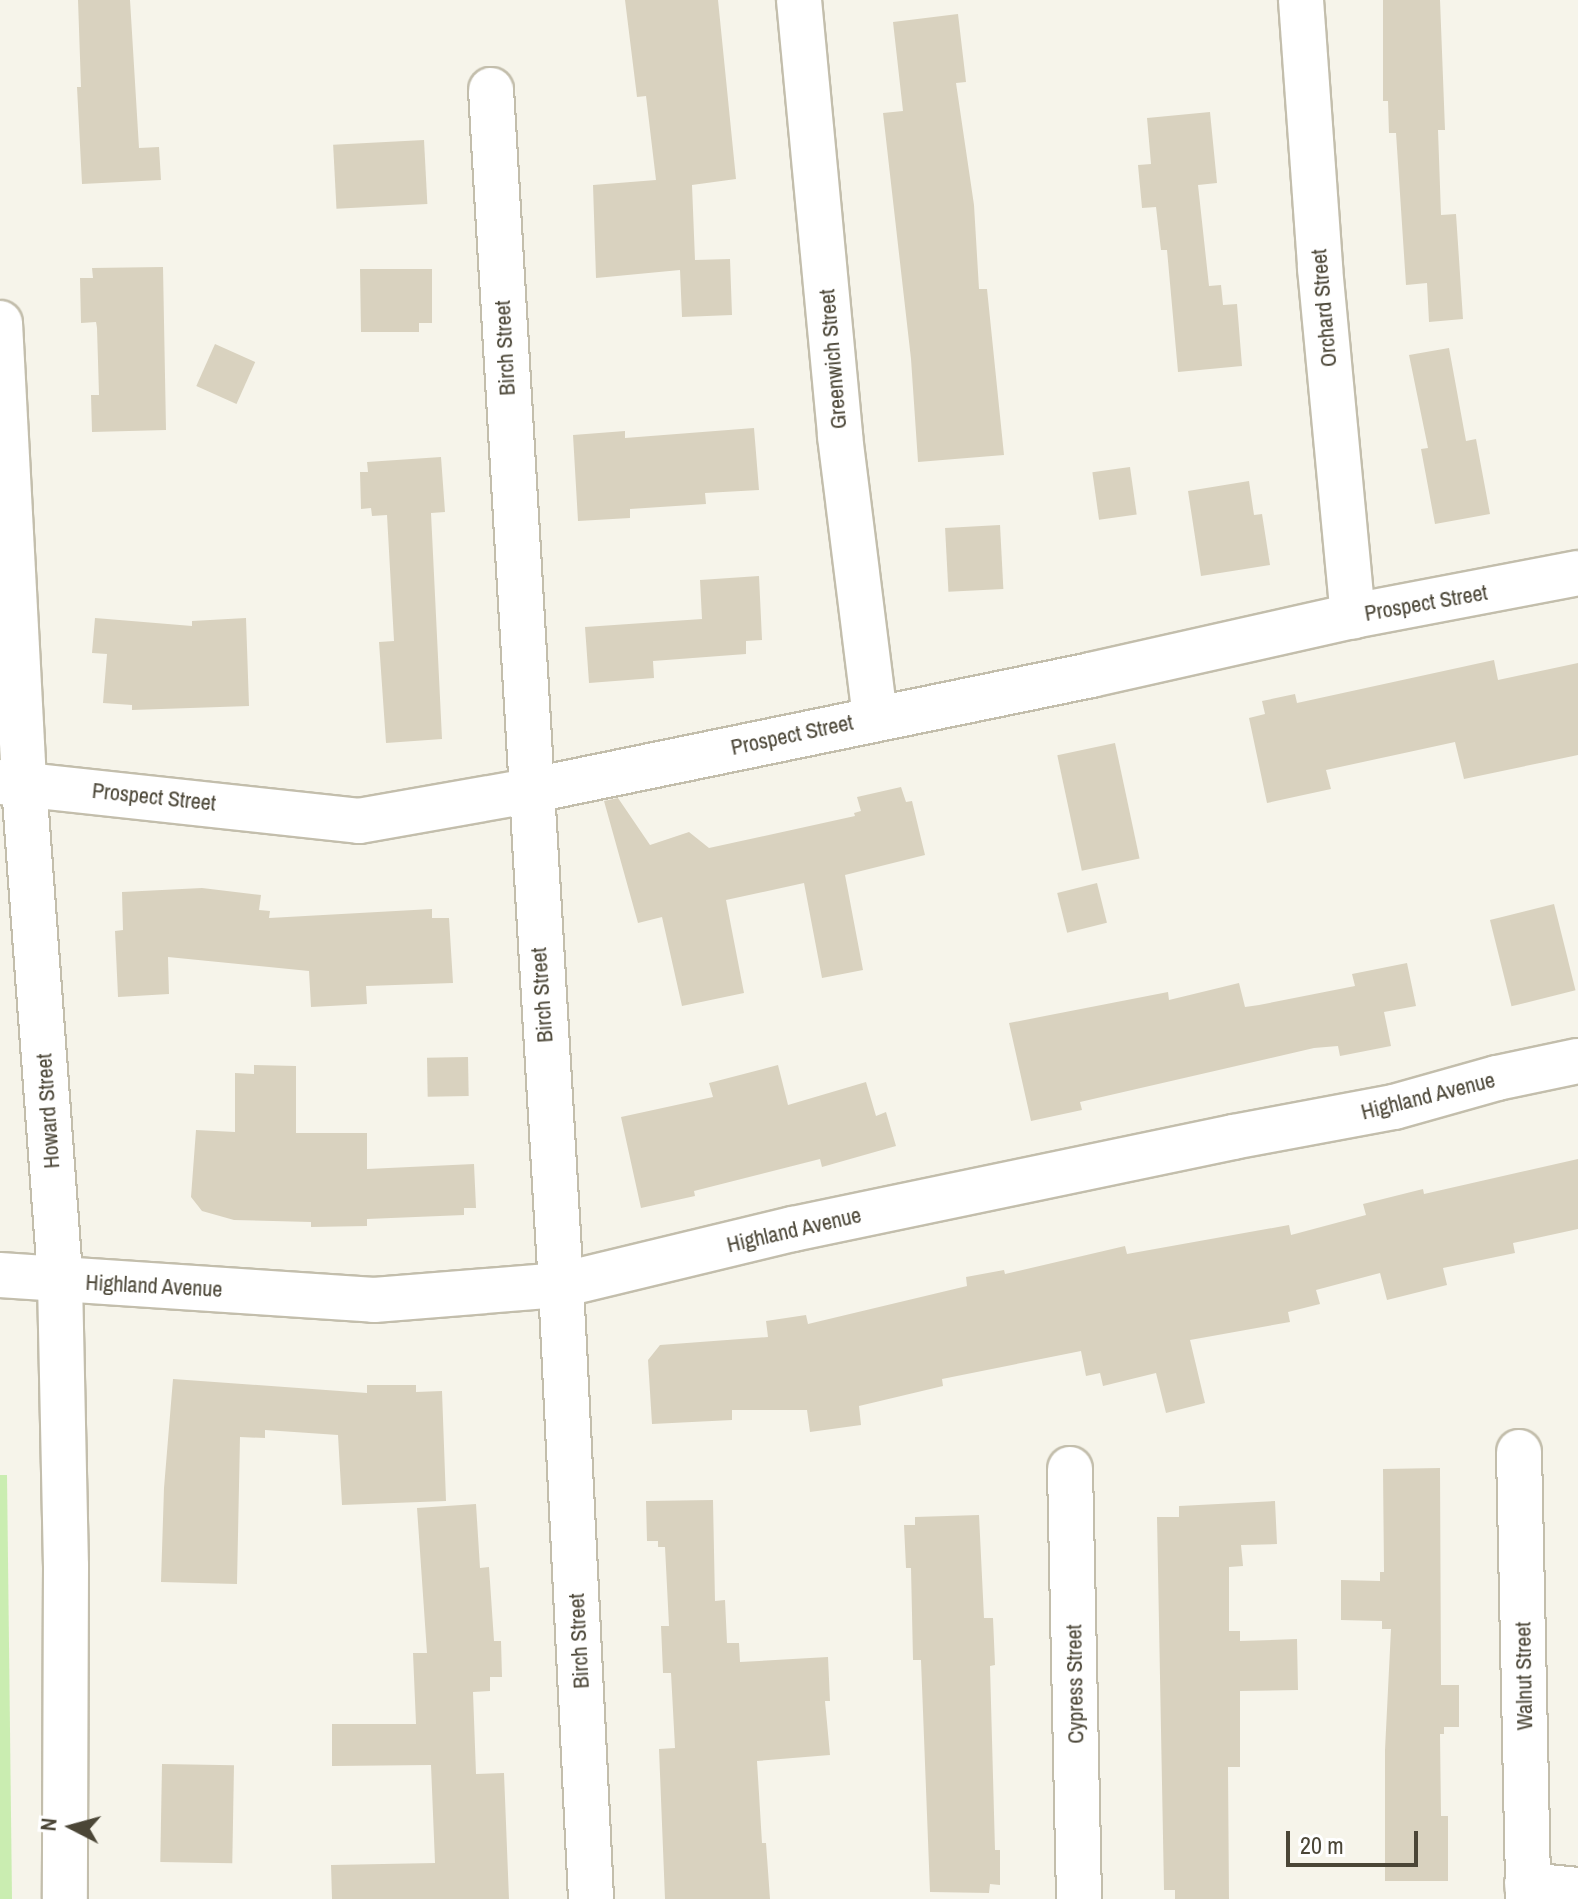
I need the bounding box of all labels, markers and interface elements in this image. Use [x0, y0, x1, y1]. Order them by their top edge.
street label: Orchard Street [1306, 248, 1342, 368]
street label: Greenwich Street [814, 288, 852, 430]
street label: Birch Street [489, 300, 521, 396]
street label: Prospect Street [1362, 579, 1490, 627]
street label: Prospect Street [728, 709, 856, 761]
street label: Prospect Street [91, 777, 217, 817]
street label: Birch Street [526, 947, 558, 1043]
street label: Howard Street [31, 1053, 65, 1169]
street label: Highland Avenue [1358, 1066, 1498, 1126]
street label: Highland Avenue [724, 1202, 864, 1258]
street label: Highland Avenue [84, 1269, 224, 1303]
street label: Birch Street [563, 1593, 595, 1689]
street label: Walnut Street [1510, 1621, 1538, 1731]
street label: Cypress Street [1061, 1624, 1089, 1744]
north arrow [32, 1787, 112, 1867]
scale bar [1290, 1815, 1422, 1865]
text: N [33, 1816, 64, 1833]
text: 20 m [1300, 1829, 1344, 1861]

